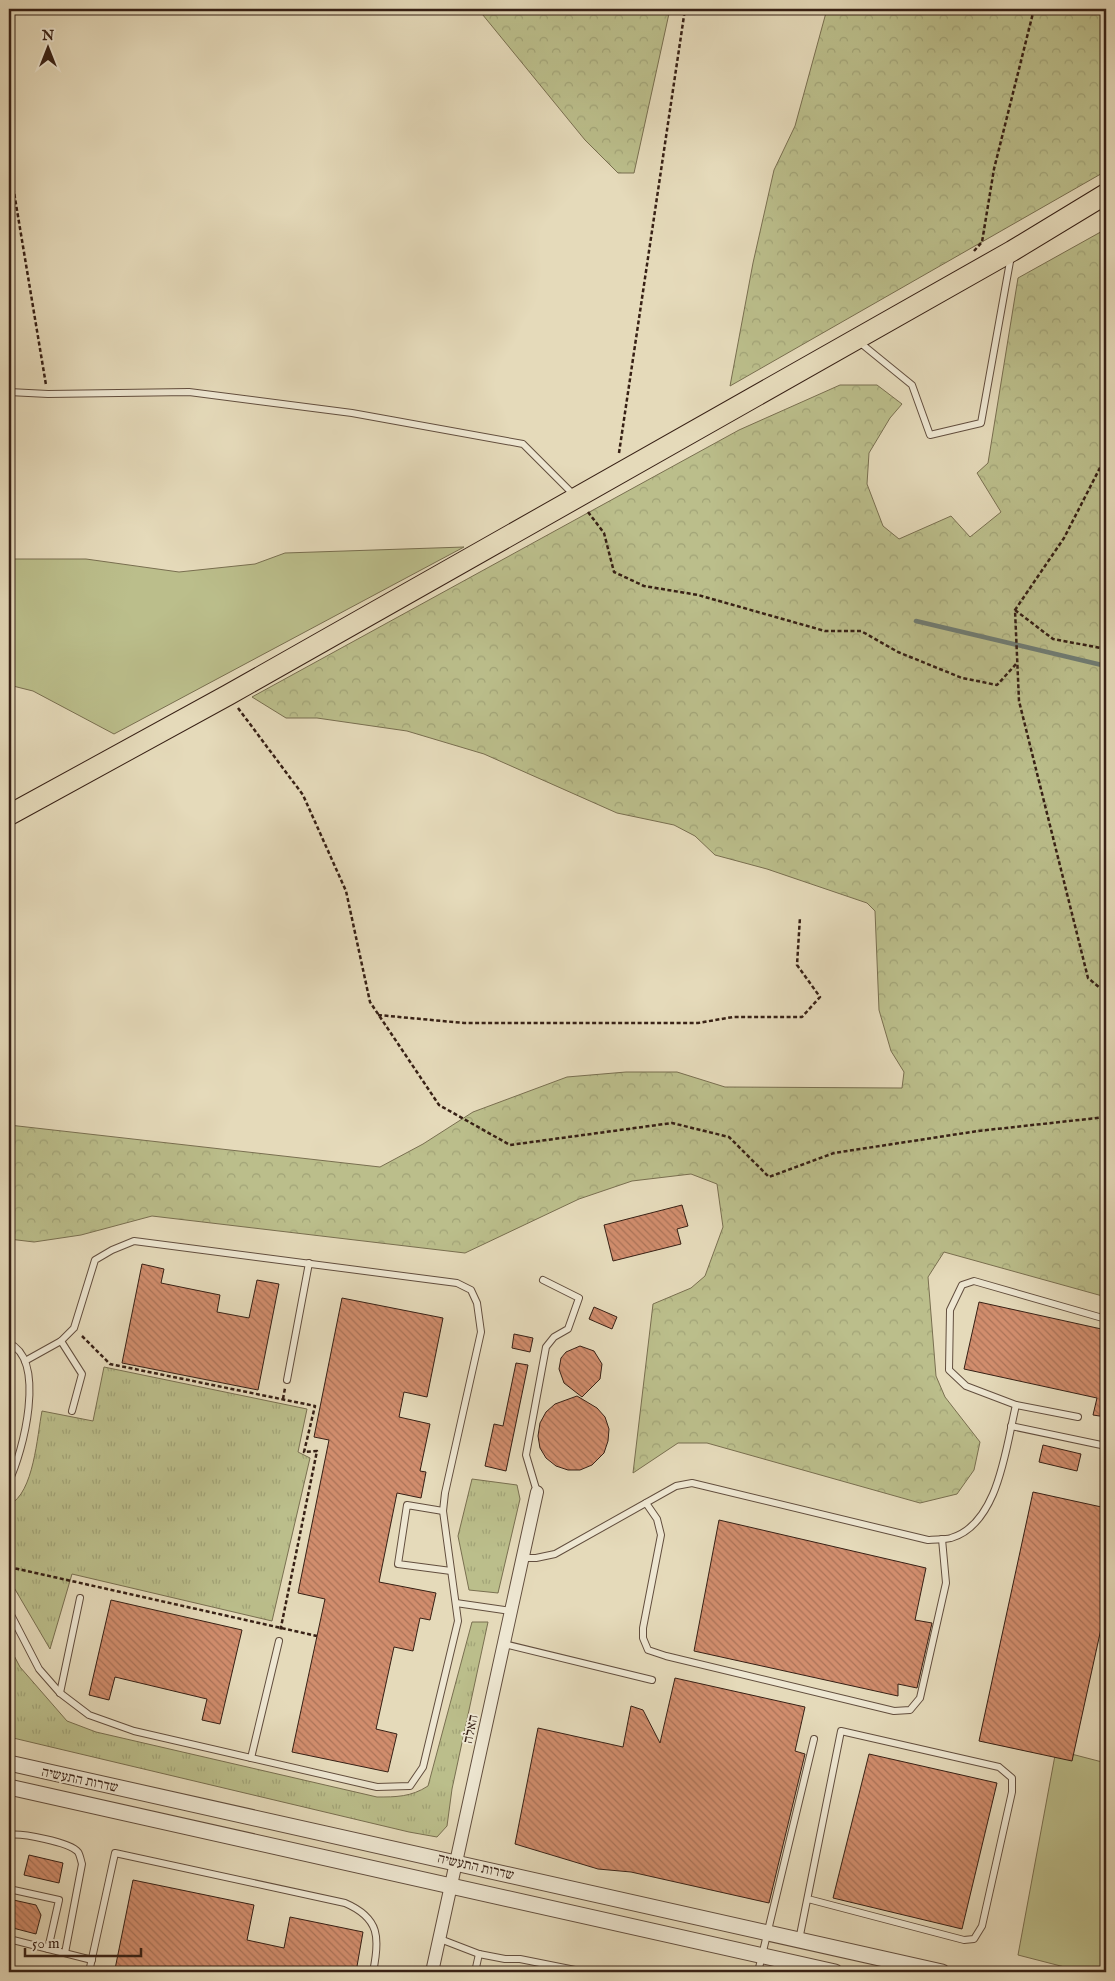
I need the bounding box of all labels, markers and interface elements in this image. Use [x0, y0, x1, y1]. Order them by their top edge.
north arrow [22, 22, 72, 72]
text: N [41, 27, 54, 45]
street label: האלה [459, 1713, 483, 1745]
street label: שדרות התעשיה [40, 1763, 120, 1797]
street label: שדרות התעשיה [436, 1849, 516, 1885]
scale bar [25, 1926, 141, 1958]
text: 50 m [32, 1934, 60, 1953]

